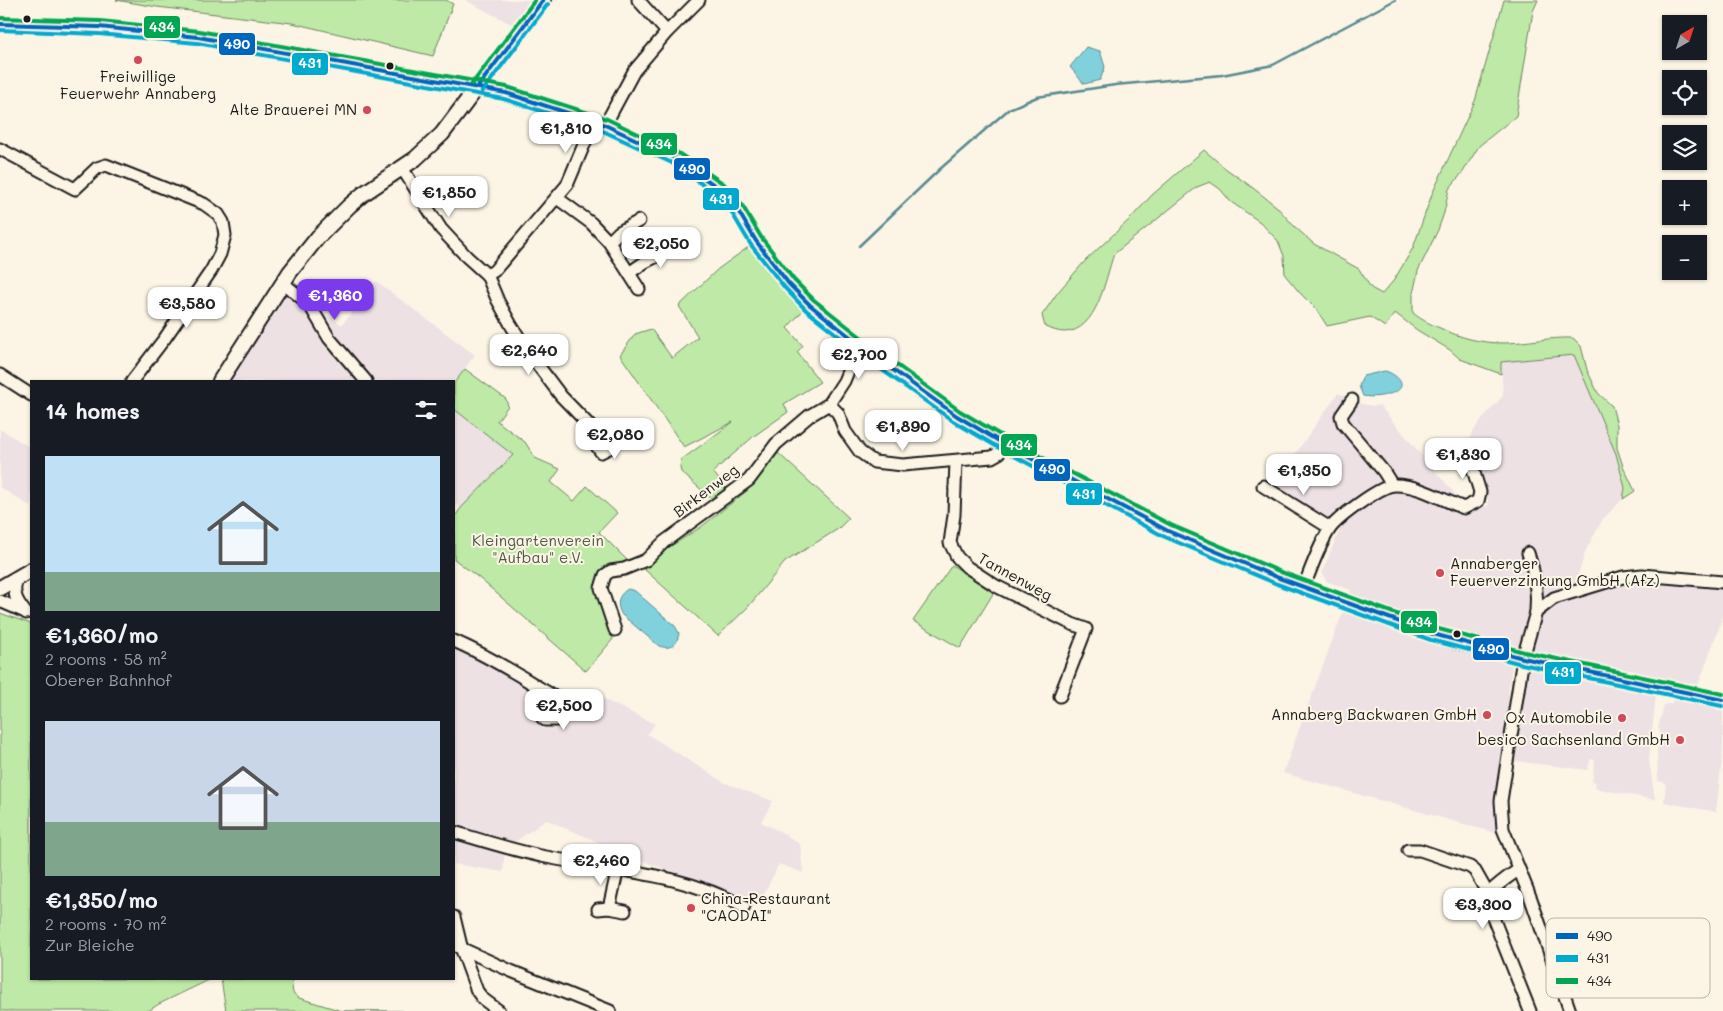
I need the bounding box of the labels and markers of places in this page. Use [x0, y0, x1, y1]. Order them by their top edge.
unlabelled marker [22, 14, 32, 24]
marker: Freiwillige Feuerwehr Annaberg [132, 54, 144, 66]
unlabelled marker [385, 61, 395, 71]
place label: Freiwillige Feuerwehr Annaberg [60, 66, 216, 103]
place label: Alte Brauerei MN [229, 99, 357, 119]
marker: Alte Brauerei MN [361, 104, 373, 116]
pin: €1,810 [525, 112, 607, 154]
pin: €1,850 [408, 176, 490, 218]
pin: €2,050 [620, 226, 702, 269]
pin: €1,360 [294, 278, 376, 321]
pin: €3,580 [146, 286, 228, 329]
pin: €2,640 [488, 334, 570, 376]
pin: €2,700 [818, 338, 900, 380]
pin: €1,890 [862, 410, 944, 452]
pin: €2,080 [574, 418, 656, 460]
pin: €1,830 [1422, 438, 1504, 480]
pin: €1,350 [1263, 454, 1345, 496]
place label: Annaberger Feuerverzinkung GmbH (Afz) [1450, 553, 1660, 590]
marker: Annaberger Feuerverzinkung GmbH (Afz) [1434, 567, 1446, 579]
unlabelled marker [1452, 629, 1462, 639]
pin: €2,500 [523, 688, 605, 731]
place label: Annaberg Backwaren GmbH [1271, 704, 1477, 724]
place label: Ox Automobile [1506, 707, 1612, 727]
marker: Annaberg Backwaren GmbH [1481, 709, 1493, 721]
marker: Ox Automobile [1616, 712, 1628, 724]
place label: besico Sachsenland GmbH [1478, 729, 1670, 749]
marker: besico Sachsenland GmbH [1674, 734, 1686, 746]
pin: €2,460 [560, 844, 642, 886]
place label: China-Restaurant "CAODAI" [701, 888, 831, 925]
pin: €3,300 [1442, 888, 1524, 930]
marker: China-Restaurant "CAODAI" [685, 902, 697, 914]

